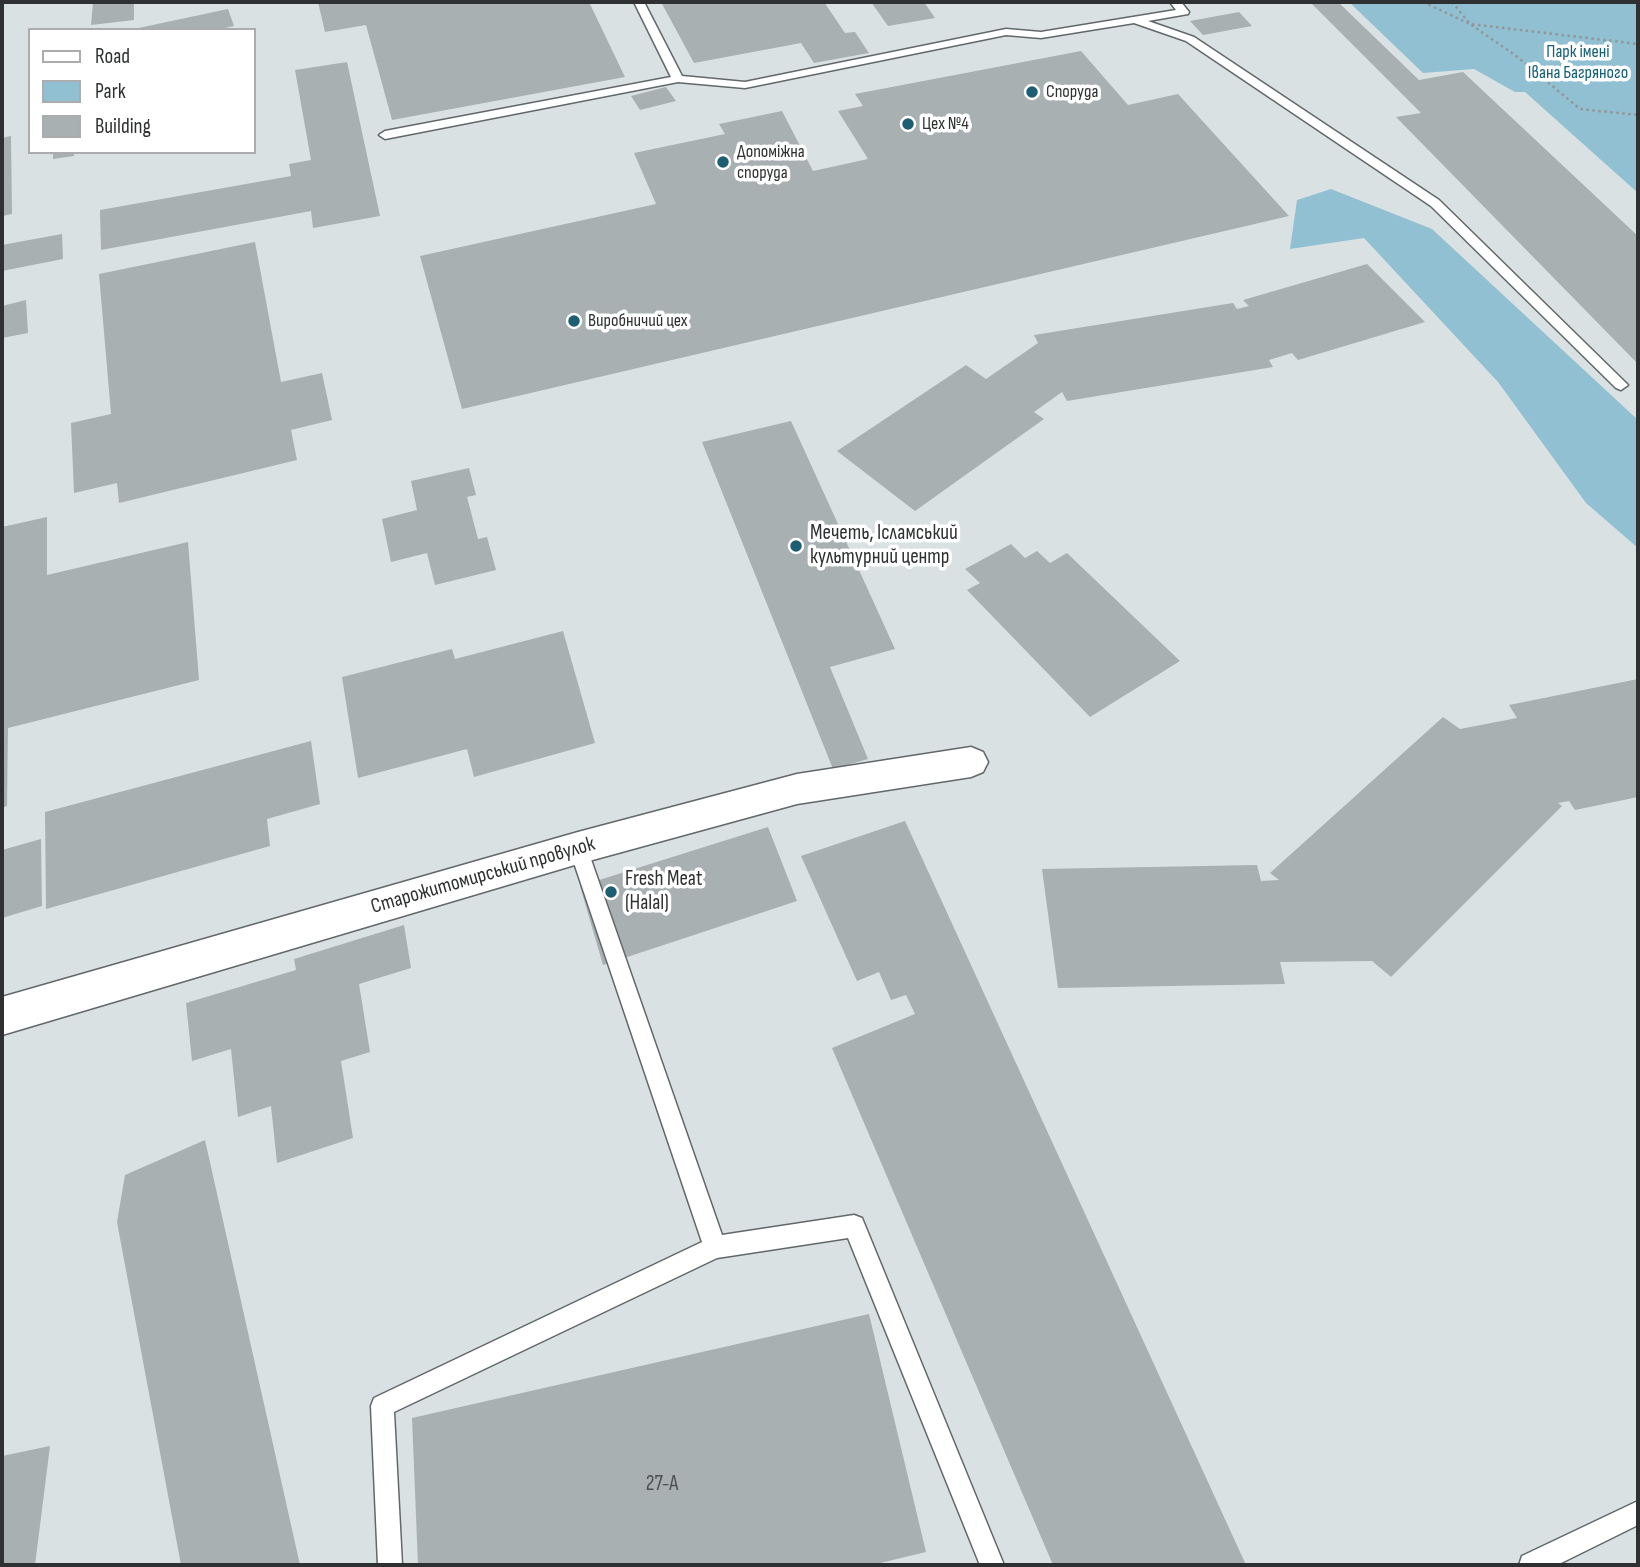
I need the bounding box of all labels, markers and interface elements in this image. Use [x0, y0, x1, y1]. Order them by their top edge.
legend [28, 28, 256, 154]
park label: Парк імені Івана Багряного [1528, 41, 1628, 84]
text: Road [95, 44, 130, 69]
text: Park [95, 79, 126, 104]
place label: Споруда [1046, 81, 1098, 103]
marker: Споруда [1024, 84, 1040, 100]
place label: Цех №4 [922, 113, 969, 135]
text: Building [95, 114, 151, 139]
marker: Цех №4 [900, 116, 916, 132]
place label: Допоміжна споруда [737, 141, 805, 184]
marker: Допоміжна споруда [715, 154, 731, 170]
place label: Виробничий цех [588, 310, 688, 332]
marker: Виробничий цех [566, 313, 582, 329]
place label: Мечеть, Ісламський культурний центр [810, 521, 958, 571]
marker: Мечеть, Ісламський культурний центр [788, 538, 804, 554]
street label: Старожитомирський провулок [368, 832, 598, 920]
place label: Fresh Meat (Halal) [625, 867, 702, 917]
marker: Fresh Meat (Halal) [603, 884, 619, 900]
house number: 27-А [646, 1472, 678, 1498]

